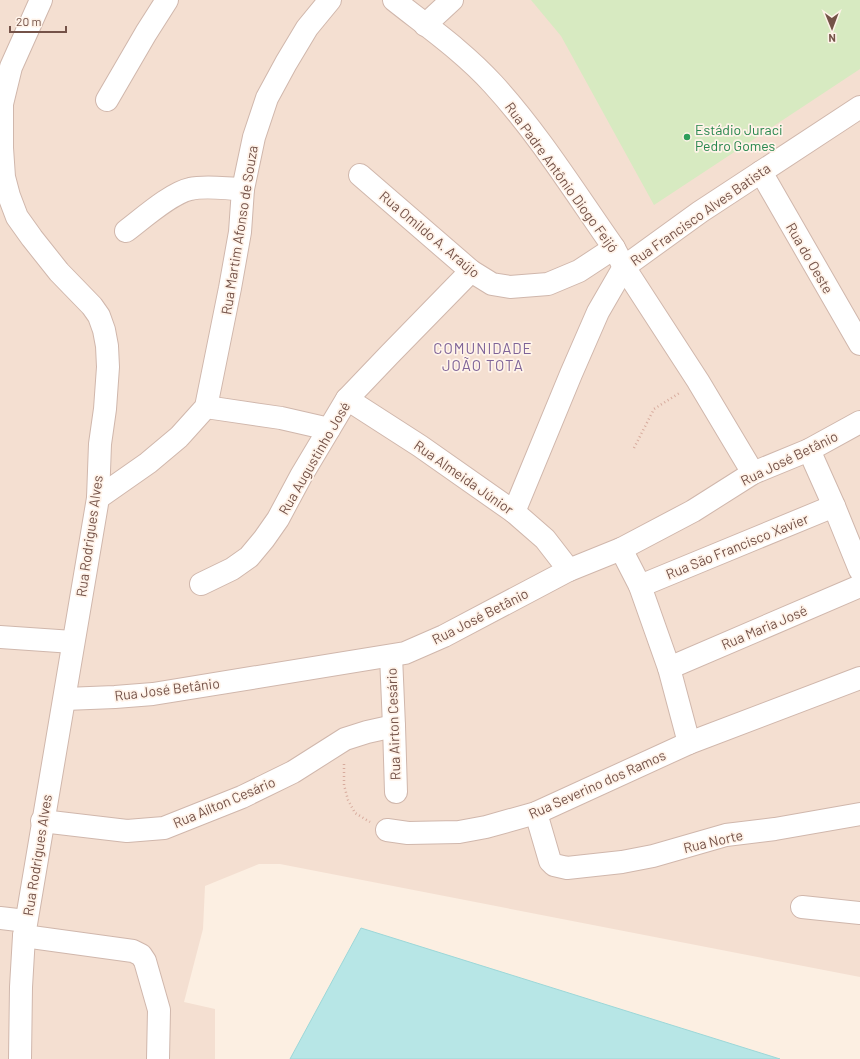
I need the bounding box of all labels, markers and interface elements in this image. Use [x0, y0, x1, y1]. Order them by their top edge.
scale bar [10, 8, 66, 34]
north arrow [812, 8, 852, 48]
text: 20 m [16, 14, 42, 28]
text: N [828, 32, 836, 45]
street label: Rua Padre Antônio Diogo Feijó [502, 99, 622, 255]
place label: Estádio Juraci Pedro Gomes [695, 121, 783, 154]
marker: Estádio Juraci Pedro Gomes [682, 132, 692, 142]
street label: Rua Martim Afonso de Souza [217, 144, 261, 316]
street label: Rua Francisco Alves Batista [627, 159, 773, 269]
street label: Rua Omildo A. Araújo [376, 187, 484, 281]
street label: Rua do Oeste [783, 219, 837, 297]
district label: COMUNIDADE JOÃO TOTA [433, 339, 533, 374]
street label: Rua Augustinho José [275, 398, 353, 518]
street label: Rua José Betânio [738, 427, 840, 489]
street label: Rua Almeida Júnior [411, 436, 517, 518]
street label: Rua Rodrigues Alves [72, 474, 106, 598]
street label: Rua São Francisco Xavier [663, 510, 811, 582]
street label: Rua José Betânio [429, 584, 531, 648]
street label: Rua Maria José [718, 601, 810, 653]
street label: Rua Airton Cesário [383, 668, 403, 780]
street label: Rua José Betânio [113, 674, 221, 704]
street label: Rua Severino dos Ramos [526, 746, 668, 822]
street label: Rua Aílton Cesário [170, 773, 278, 831]
street label: Rua Rodrigues Alves [19, 793, 55, 917]
street label: Rua Norte [681, 826, 745, 856]

